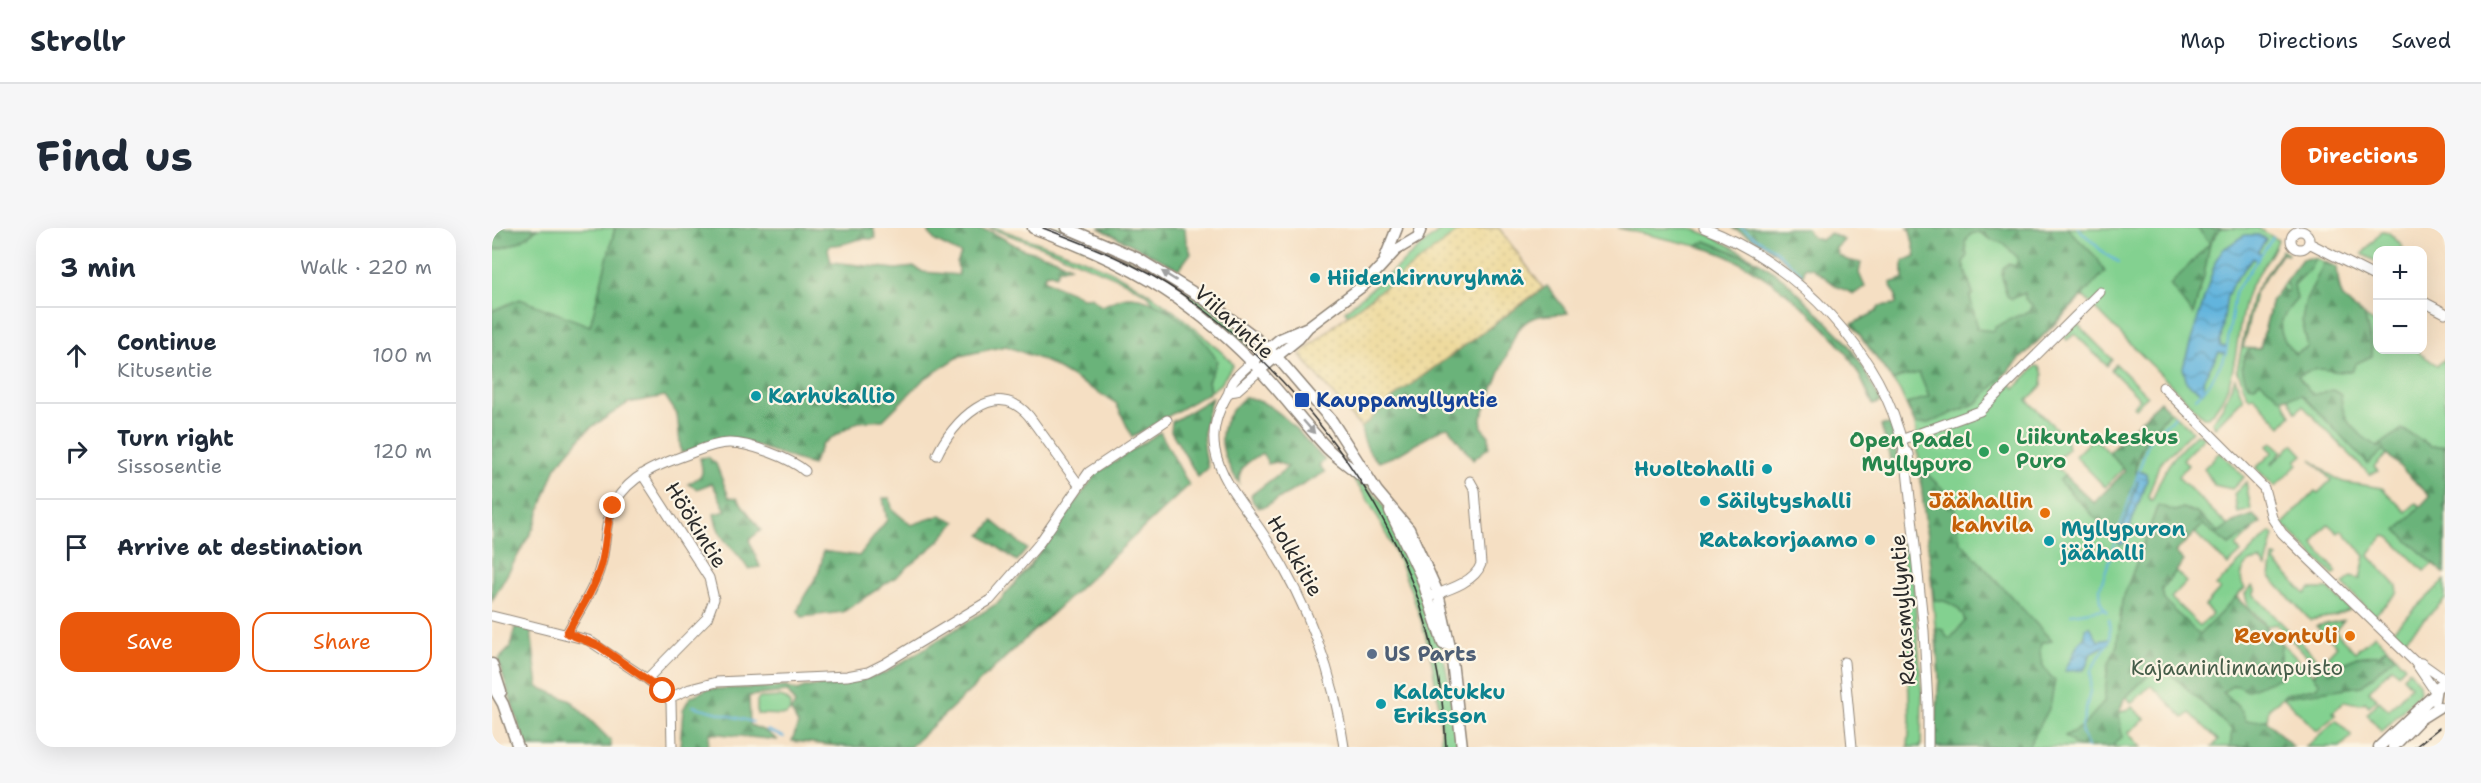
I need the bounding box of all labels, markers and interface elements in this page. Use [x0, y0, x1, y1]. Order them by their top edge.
text: Strollr [30, 22, 126, 60]
text: Map [2180, 27, 2225, 55]
text: Directions [2258, 27, 2358, 55]
text: Saved [2391, 27, 2451, 55]
button: Directions [2281, 127, 2445, 185]
text: Find us [36, 128, 193, 184]
map controls [2373, 246, 2427, 354]
button: + [2373, 246, 2427, 300]
text: 3 min [60, 250, 136, 285]
text: Walk · 220 m [300, 254, 432, 280]
place label: Hiidenkirnuryhmä [1327, 264, 1525, 292]
one-way arrow [1161, 271, 1177, 282]
marker: Hiidenkirnuryhmä [1308, 271, 1322, 285]
street label: Viilarintie [1188, 279, 1280, 365]
button: − [2373, 300, 2427, 354]
text: Continue [117, 328, 217, 357]
icon: ahead [60, 339, 93, 372]
text: 100 m [372, 342, 432, 368]
text: Kitusentie [117, 357, 213, 383]
place label: Karhukallio [768, 382, 895, 410]
place label: Kauppamyllyntie [1316, 386, 1498, 414]
marker: Karhukallio [749, 389, 763, 403]
marker: Kauppamyllyntie [1293, 391, 1311, 409]
one-way arrow [1302, 419, 1315, 434]
place label: Liikuntakeskus Puro [2016, 423, 2178, 475]
text: Turn right [117, 424, 234, 453]
place label: Open Padel Myllypuro [1849, 426, 1972, 478]
icon: right [60, 435, 93, 468]
text: 120 m [373, 438, 432, 464]
marker: Liikuntakeskus Puro [1997, 442, 2011, 456]
marker: Open Padel Myllypuro [1977, 445, 1991, 459]
text: Sissosentie [117, 453, 222, 479]
place label: Huoltohalli [1634, 455, 1755, 483]
marker: Huoltohalli [1760, 462, 1774, 476]
street label: Höökintie [658, 477, 734, 573]
place label: Säilytyshalli [1717, 487, 1852, 515]
place label: Jäähallin kahvila [1928, 487, 2034, 539]
route end [599, 492, 625, 518]
marker: Säilytyshalli [1698, 494, 1712, 508]
marker: Jäähallin kahvila [2038, 506, 2052, 520]
street label: Holkkitie [1261, 510, 1329, 602]
place label: Myllypuron jäähalli [2060, 515, 2185, 567]
place label: Ratakorjaamo [1699, 526, 1858, 554]
icon: arrive [60, 531, 93, 564]
text: Arrive at destination [117, 533, 363, 562]
marker: Ratakorjaamo [1863, 533, 1877, 547]
street label: Ratasmyllyntie [1884, 533, 1922, 687]
marker: Myllypuron jäähalli [2042, 534, 2056, 548]
button: Save [60, 612, 240, 672]
button: Share [252, 612, 432, 672]
place label: Revontuli [2234, 622, 2338, 650]
marker: Revontuli [2343, 629, 2357, 643]
place label: US Parts [1384, 640, 1477, 668]
marker: US Parts [1365, 647, 1379, 661]
park label: Kajaaninlinnanpuisto [2131, 654, 2343, 682]
route start [649, 677, 675, 703]
place label: Kalatukku Eriksson [1393, 678, 1506, 730]
marker: Kalatukku Eriksson [1374, 697, 1388, 711]

